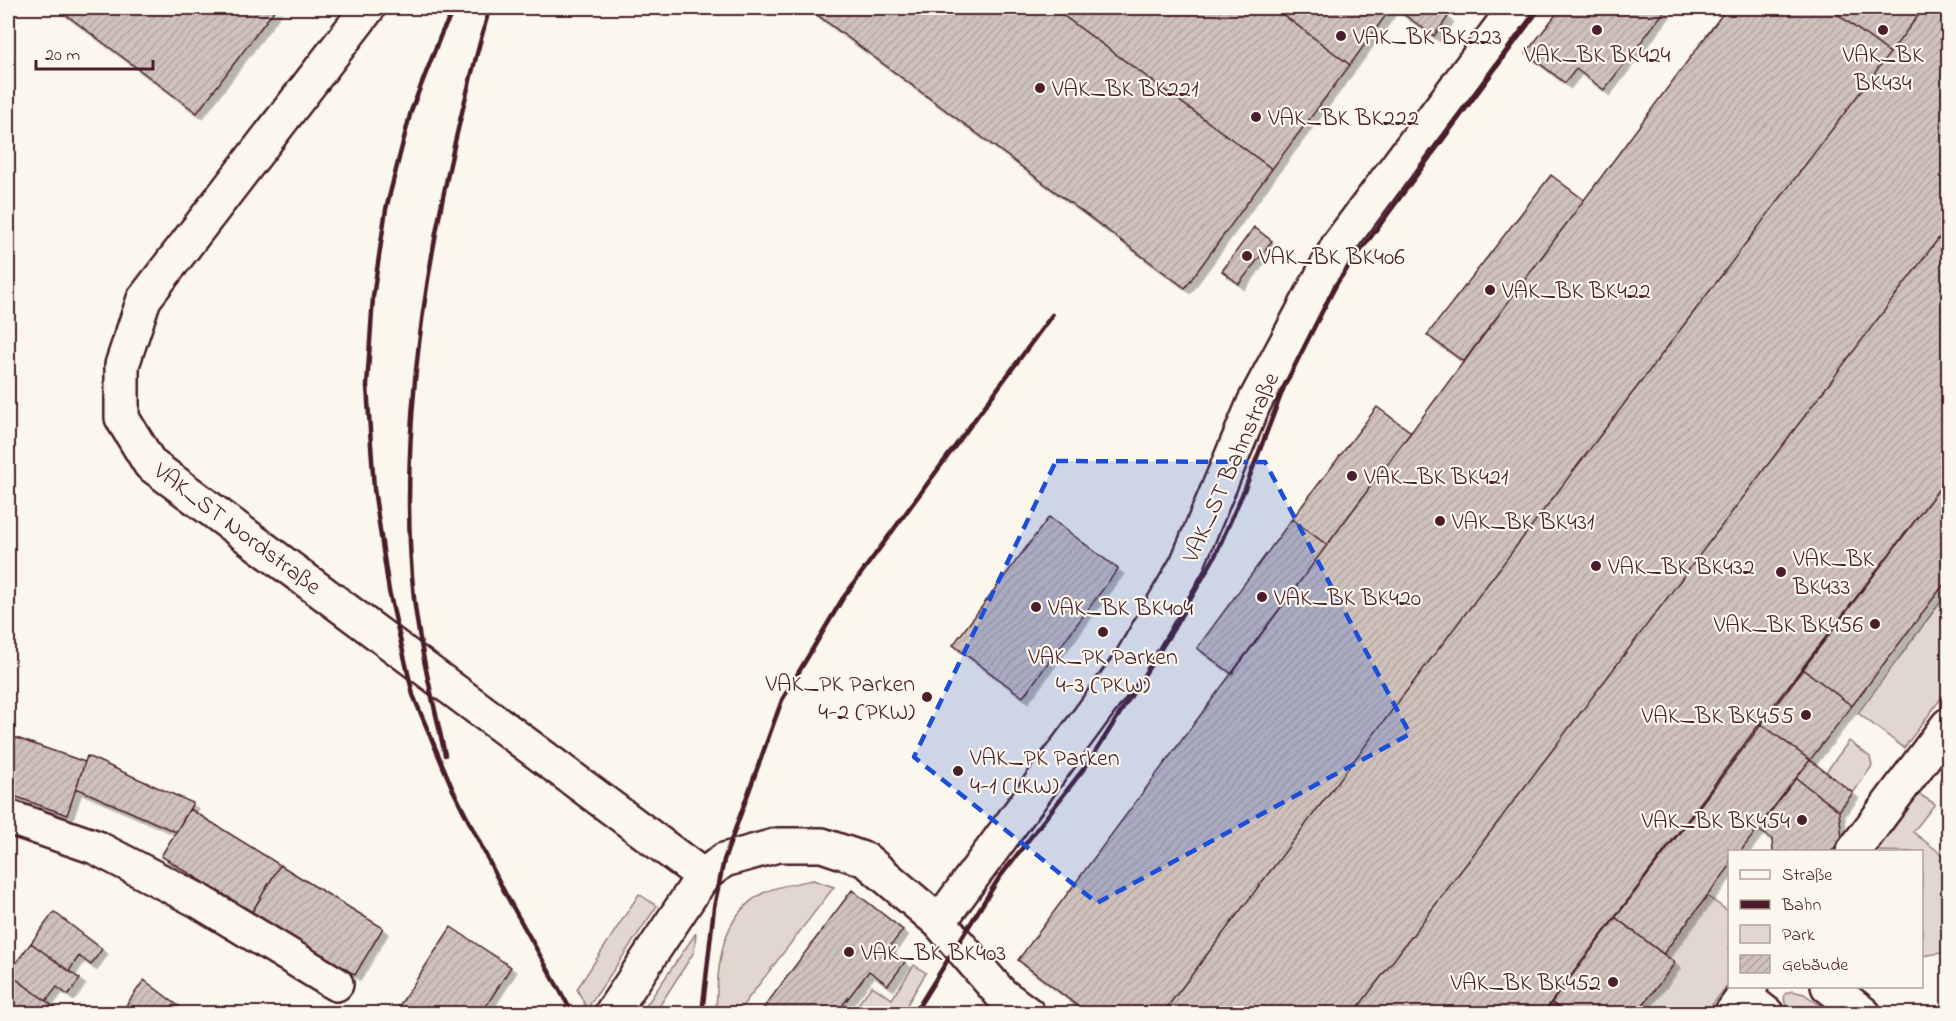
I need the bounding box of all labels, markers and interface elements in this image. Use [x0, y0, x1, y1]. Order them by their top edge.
place label: VAK_BK BK223 [1352, 21, 1502, 56]
marker: VAK_BK BK424 [1590, 23, 1604, 37]
marker: VAK_BK BK434 [1876, 23, 1890, 37]
marker: VAK_BK BK223 [1334, 29, 1348, 43]
scale bar [36, 33, 153, 71]
place label: VAK_BK BK424 [1523, 39, 1670, 74]
place label: VAK_BK BK434 [1841, 39, 1924, 102]
text: 20 m [45, 43, 80, 69]
place label: VAK_BK BK221 [1051, 73, 1199, 108]
marker: VAK_BK BK221 [1033, 81, 1047, 95]
place label: VAK_BK BK222 [1267, 102, 1419, 137]
marker: VAK_BK BK222 [1249, 110, 1263, 124]
place label: VAK_BK BK406 [1258, 241, 1405, 276]
marker: VAK_BK BK406 [1240, 249, 1254, 263]
place label: VAK_BK BK422 [1501, 275, 1651, 310]
marker: VAK_BK BK422 [1483, 283, 1497, 297]
street label: VAK_ST Bahnstraße [1174, 367, 1290, 570]
street label: VAK_ST Nordstraße [144, 455, 328, 605]
place label: VAK_BK BK421 [1363, 461, 1509, 496]
marker: VAK_BK BK421 [1345, 469, 1359, 483]
place label: VAK_BK BK431 [1451, 506, 1595, 541]
marker: VAK_BK BK431 [1433, 514, 1447, 528]
place label: VAK_BK BK433 [1792, 543, 1875, 606]
place label: VAK_BK BK432 [1607, 551, 1755, 586]
marker: VAK_BK BK432 [1589, 559, 1603, 573]
marker: VAK_BK BK433 [1774, 565, 1788, 579]
place label: VAK_BK BK420 [1273, 582, 1421, 617]
marker: VAK_BK BK420 [1255, 590, 1269, 604]
place label: VAK_BK BK404 [1047, 592, 1193, 627]
marker: VAK_BK BK404 [1029, 600, 1043, 614]
place label: VAK_BK BK456 [1713, 609, 1863, 644]
marker: VAK_BK BK456 [1868, 617, 1882, 631]
marker: VAK_PK Parken 4-3 (PKW) [1096, 625, 1110, 639]
place label: VAK_PK Parken 4-3 (PKW) [1027, 641, 1178, 704]
place label: VAK_PK Parken 4-2 (PKW) [765, 668, 915, 731]
marker: VAK_PK Parken 4-2 (PKW) [920, 690, 934, 704]
place label: VAK_BK BK455 [1641, 700, 1794, 735]
marker: VAK_BK BK455 [1799, 708, 1813, 722]
place label: VAK_PK Parken 4-1 (LKW) [969, 742, 1120, 805]
marker: VAK_PK Parken 4-1 (LKW) [951, 764, 965, 778]
place label: VAK_BK BK454 [1640, 805, 1790, 840]
marker: VAK_BK BK454 [1795, 813, 1809, 827]
legend [1728, 850, 1923, 988]
text: Straße [1782, 863, 1833, 889]
text: Bahn [1781, 893, 1821, 919]
text: Park [1782, 923, 1815, 949]
place label: VAK_BK BK403 [860, 937, 1006, 972]
marker: VAK_BK BK403 [842, 945, 856, 959]
text: Gebäude [1782, 953, 1849, 979]
place label: VAK_BK BK452 [1449, 967, 1601, 1002]
marker: VAK_BK BK452 [1606, 975, 1620, 989]

